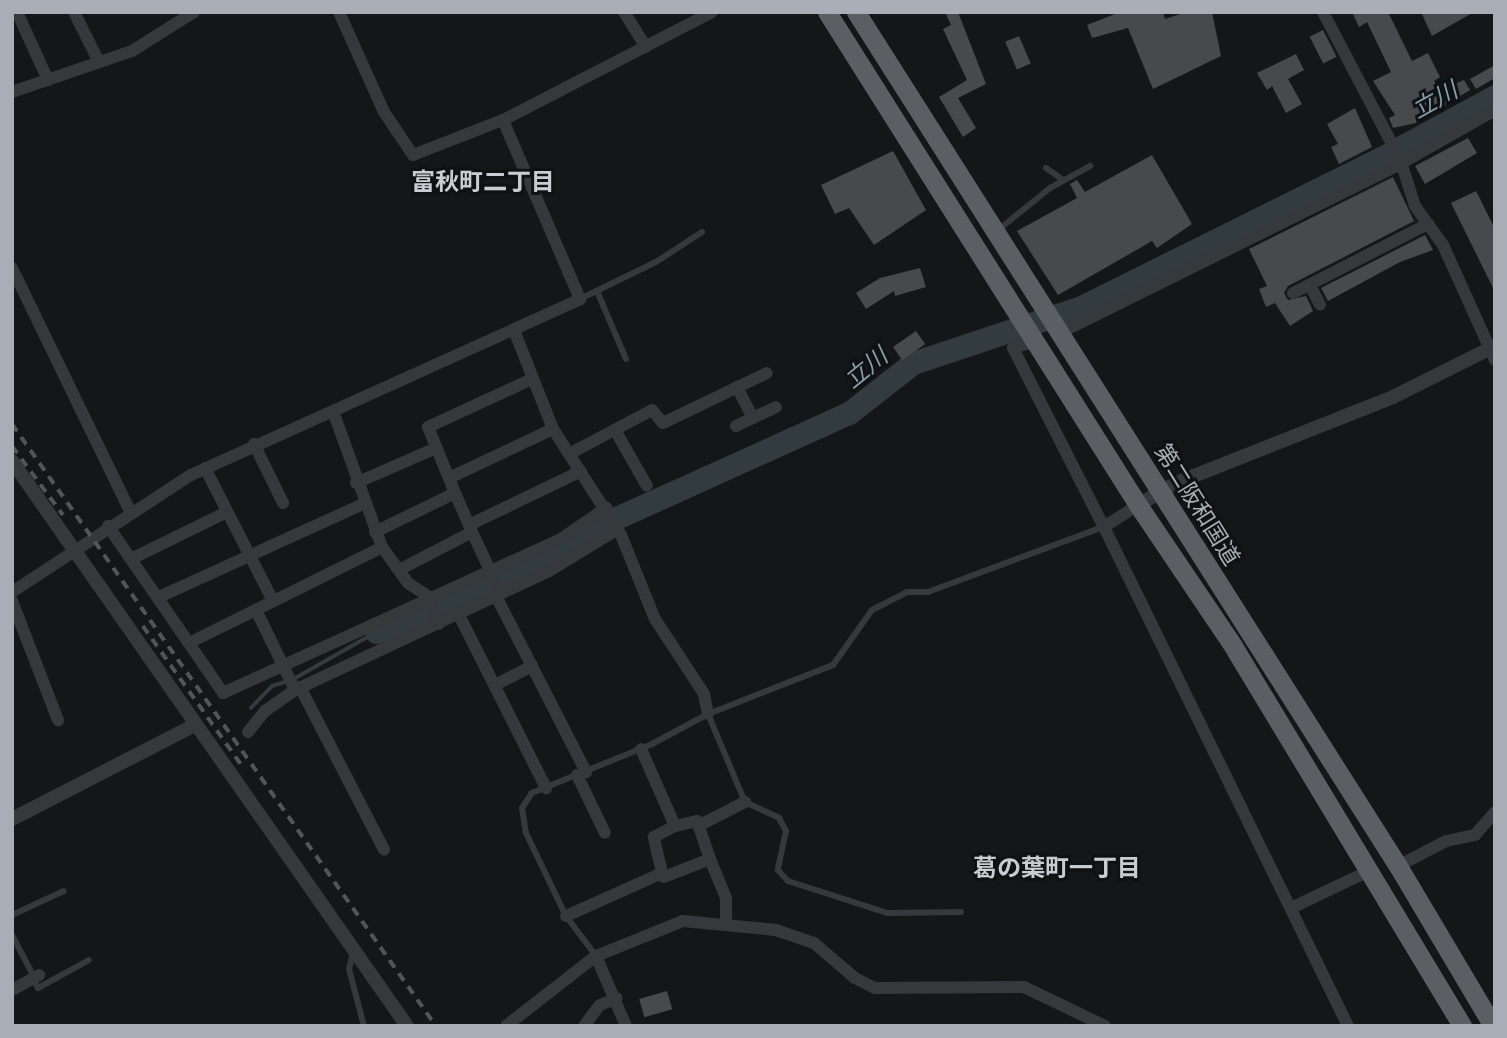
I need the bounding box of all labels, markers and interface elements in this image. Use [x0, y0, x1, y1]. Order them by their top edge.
water label: 立川 [1406, 75, 1462, 123]
district label: 富秋町二丁目 [411, 167, 555, 195]
water label: 立川 [837, 341, 893, 393]
street label: 第二阪和国道 [1150, 438, 1246, 570]
district label: 葛の葉町一丁目 [973, 853, 1141, 881]

